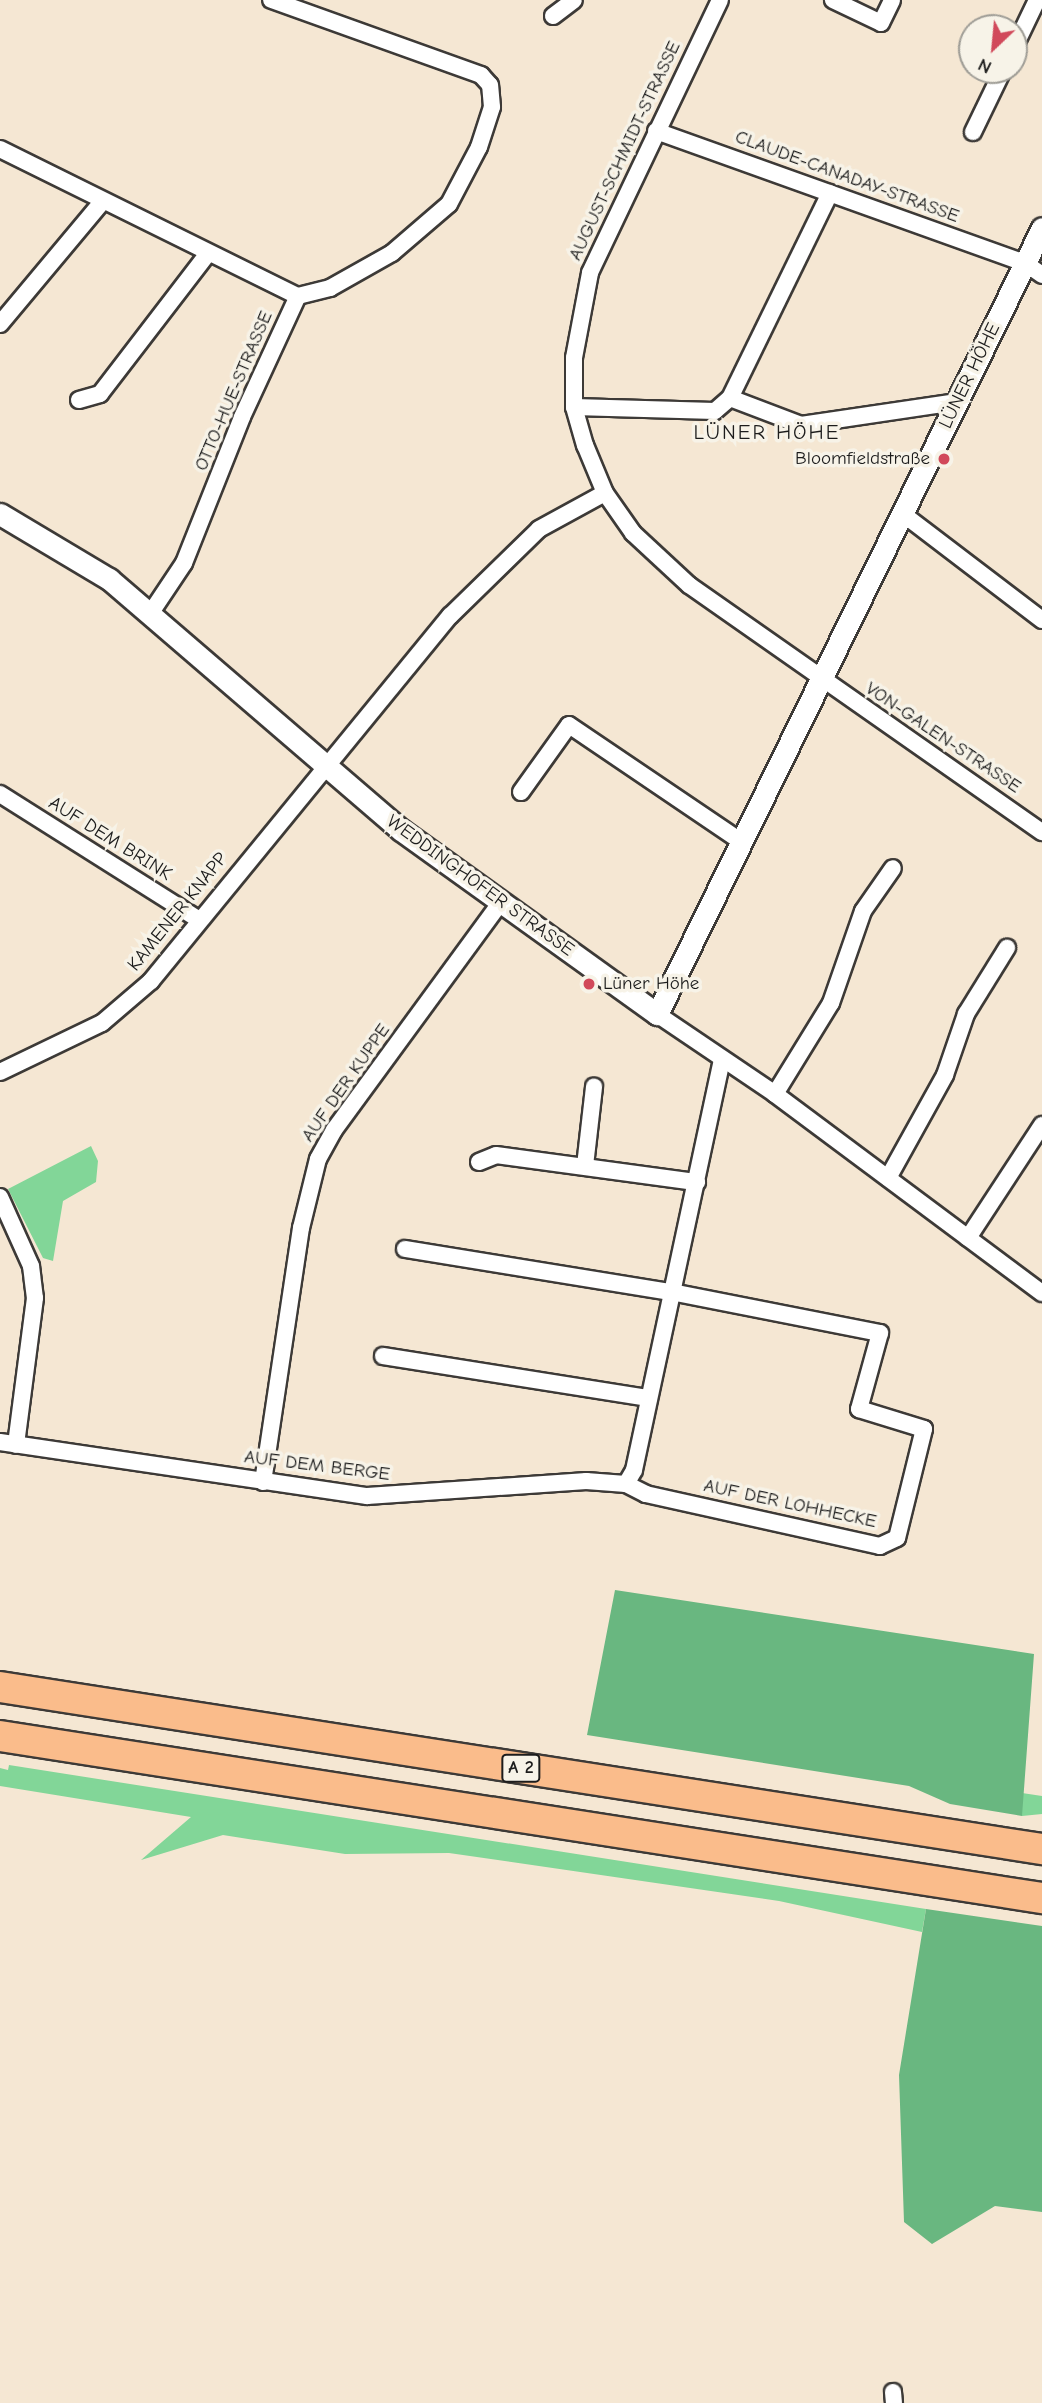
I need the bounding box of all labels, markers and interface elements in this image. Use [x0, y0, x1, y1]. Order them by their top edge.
north arrow [958, 14, 1028, 84]
street label: AUGUST-SCHMIDT-STRASSE [564, 38, 686, 264]
text: N [974, 53, 995, 79]
street label: CLAUDE-CANADAY-STRASSE [732, 126, 962, 228]
street label: OTTO-HUE-STRASSE [190, 308, 278, 474]
street label: LÜNER HÖHE [935, 319, 1005, 433]
district label: LÜNER HÖHE [695, 419, 839, 445]
place label: Bloomfieldstraße [795, 448, 930, 470]
marker: Bloomfieldstraße [936, 451, 952, 467]
street label: VON-GALEN-STRASSE [861, 677, 1025, 799]
street label: AUF DEM BRINK [44, 792, 176, 886]
street label: WEDDINGHOFER STRASSE [382, 810, 578, 962]
street label: KAMENER KNAPP [123, 848, 233, 976]
place label: Lüner Höhe [603, 973, 699, 995]
marker: Lüner Höhe [581, 976, 597, 992]
street label: AUF DER KUPPE [297, 1020, 395, 1146]
street label: AUF DEM BERGE [243, 1446, 391, 1486]
street label: AUF DER LOHHECKE [701, 1475, 879, 1533]
road number: A 2 [500, 1754, 542, 1783]

